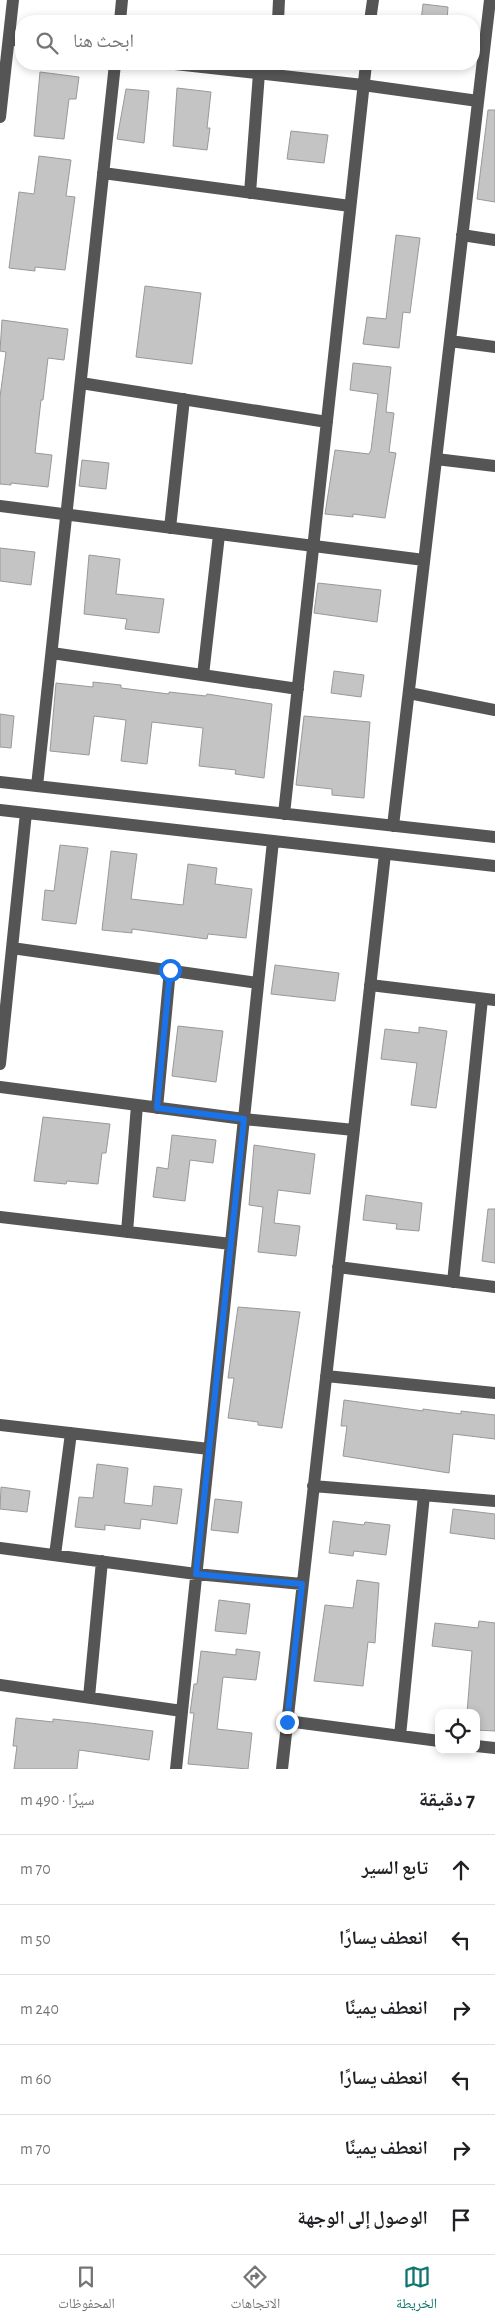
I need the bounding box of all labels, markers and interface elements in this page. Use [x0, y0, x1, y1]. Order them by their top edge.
search box [15, 15, 480, 70]
icon: search [33, 29, 61, 57]
text: ابحث هنا [73, 32, 134, 51]
route start [159, 959, 182, 982]
map controls [435, 1709, 480, 1754]
button: locate [435, 1709, 480, 1754]
route end [276, 1711, 299, 1734]
text: 7 دقيقة [419, 1789, 475, 1810]
text: سيرًا · 490 m [20, 1792, 95, 1808]
icon: ahead [447, 1856, 475, 1884]
text: تابع السير [362, 1859, 428, 1878]
text: 70 m [20, 1861, 51, 1877]
icon: left [447, 1926, 475, 1954]
text: انعطف يسارًا [339, 1929, 428, 1948]
text: 50 m [20, 1931, 51, 1947]
icon: right [447, 1996, 475, 2024]
text: انعطف يمينًا [345, 1999, 428, 2018]
text: 240 m [20, 2001, 59, 2017]
icon: left [447, 2066, 475, 2094]
text: انعطف يسارًا [339, 2069, 428, 2088]
text: 60 m [20, 2071, 51, 2087]
icon: right [447, 2136, 475, 2164]
text: انعطف يمينًا [345, 2139, 428, 2158]
text: 70 m [20, 2141, 51, 2157]
icon: arrive [447, 2206, 475, 2234]
text: الوصول إلى الوجهة [297, 2209, 428, 2228]
tab: المحفوظات [58, 2263, 115, 2317]
tab: الاتجاهات [231, 2263, 280, 2317]
tab: الخريطة [396, 2263, 437, 2317]

